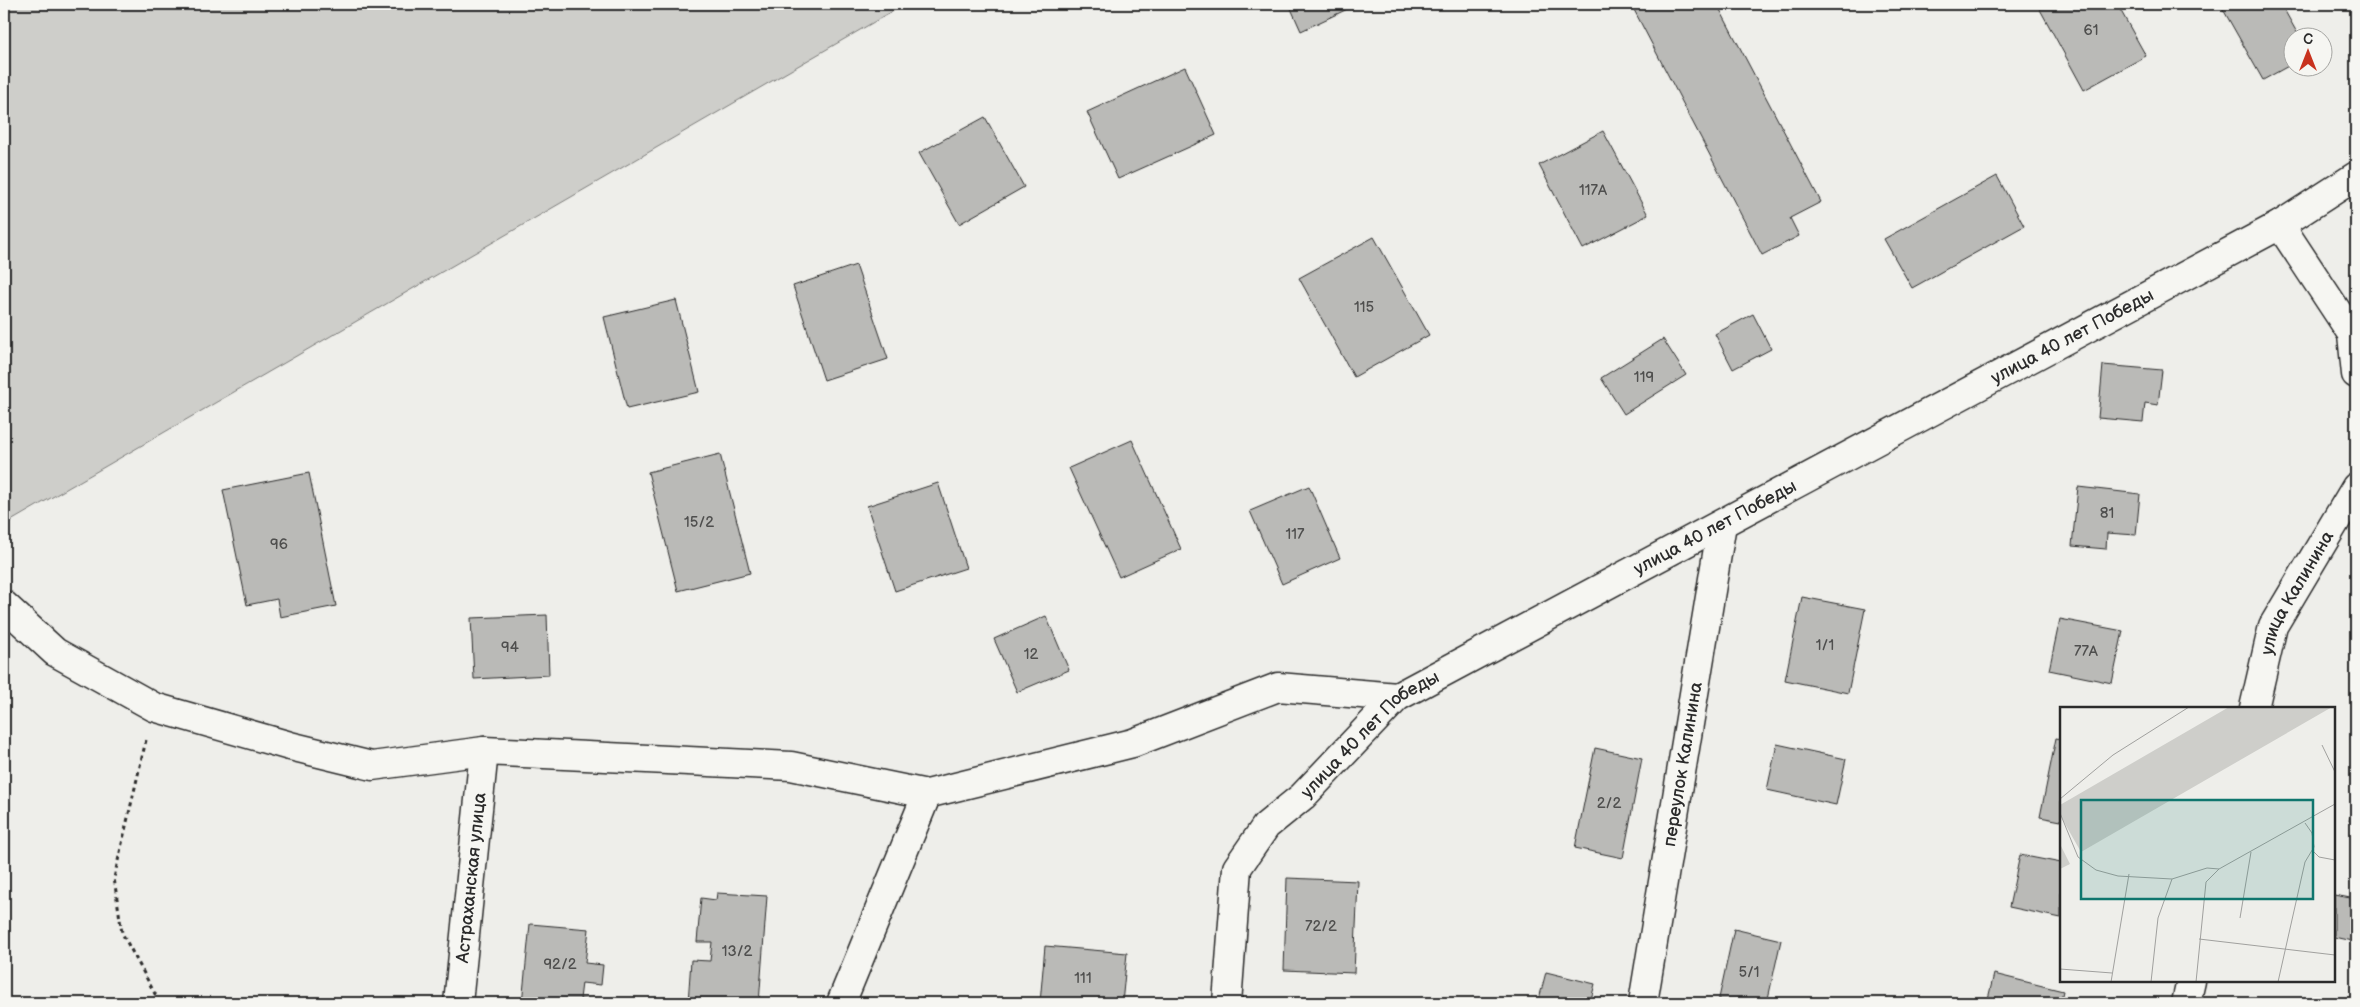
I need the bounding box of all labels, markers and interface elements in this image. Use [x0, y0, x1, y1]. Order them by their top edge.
house number: 61 [2084, 21, 2098, 40]
north arrow [2282, 28, 2332, 78]
text: С [2303, 31, 2313, 48]
house number: 117А [1579, 181, 1608, 200]
street label: улица 40 лет Победы [1987, 284, 2157, 388]
house number: 115 [1354, 298, 1374, 317]
house number: 119 [1634, 368, 1654, 387]
street label: улица 40 лет Победы [1630, 475, 1800, 579]
house number: 81 [2100, 504, 2114, 523]
house number: 15/2 [684, 513, 714, 532]
house number: 117 [1286, 525, 1305, 544]
street label: улица Калинина [2256, 527, 2338, 657]
house number: 96 [270, 535, 288, 554]
house number: 1/1 [1816, 636, 1834, 655]
house number: 94 [501, 638, 519, 657]
house number: 77А [2074, 642, 2099, 661]
house number: 12 [1024, 645, 1038, 664]
street label: улица 40 лет Победы [1296, 666, 1443, 802]
street label: переулок Калинина [1658, 680, 1706, 848]
inset map [2060, 707, 2335, 982]
street label: Астраханская улица [452, 791, 490, 965]
house number: 2/2 [1597, 794, 1621, 813]
house number: 72/2 [1305, 917, 1337, 936]
house number: 13/2 [722, 942, 752, 961]
house number: 92/2 [543, 955, 577, 974]
house number: 5/1 [1738, 963, 1760, 982]
house number: 111 [1074, 969, 1092, 988]

